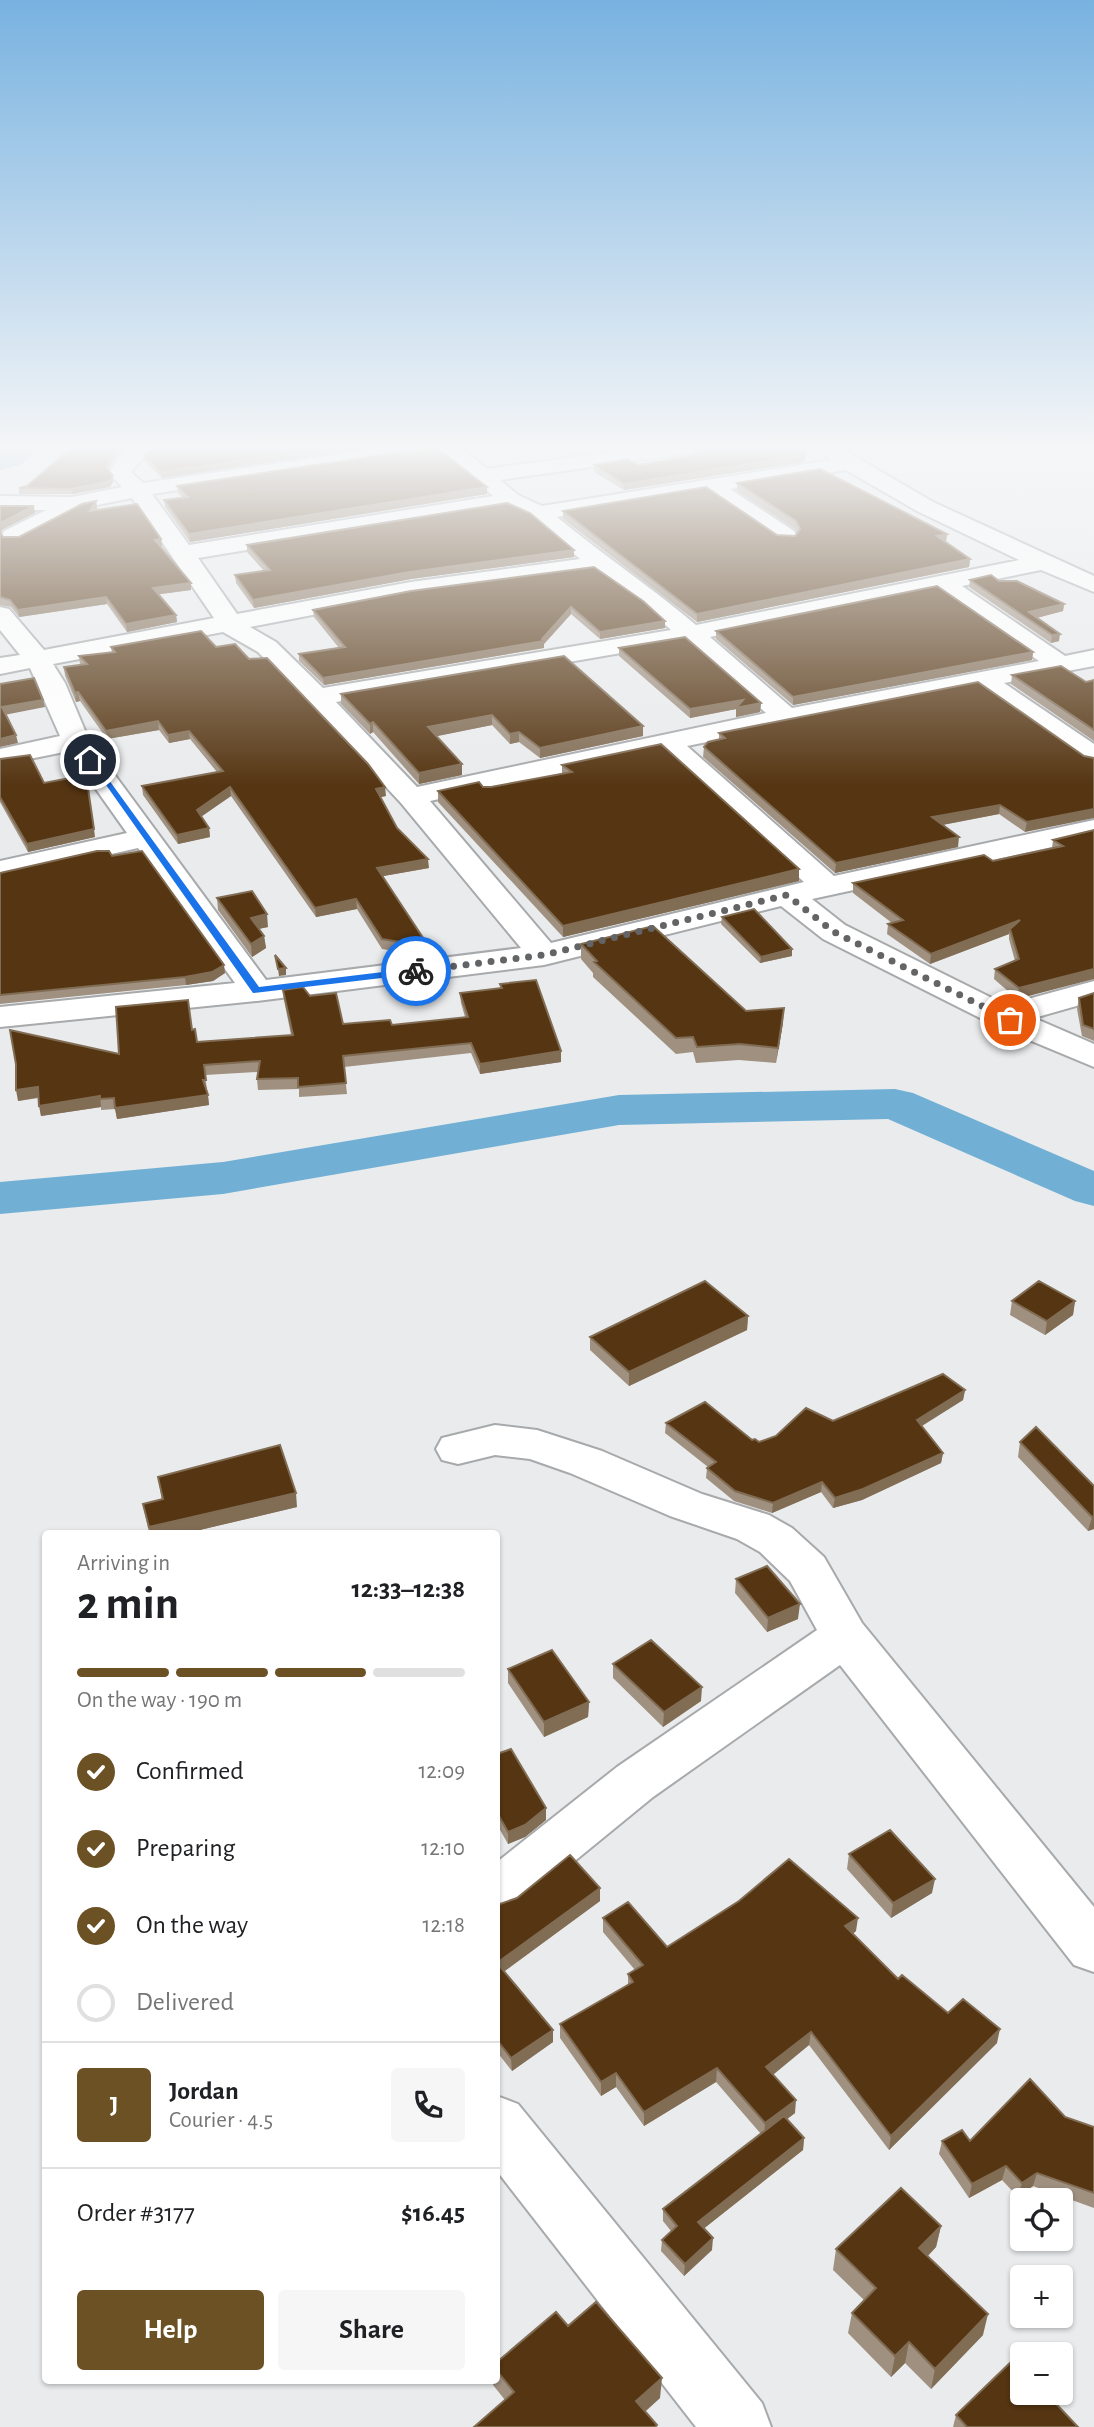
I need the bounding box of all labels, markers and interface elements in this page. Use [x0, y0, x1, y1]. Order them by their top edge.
pin [60, 730, 120, 790]
icon: home [71, 741, 109, 779]
courier [381, 936, 451, 1006]
icon: bike [397, 952, 435, 990]
pin [980, 990, 1040, 1050]
icon: bag [991, 1001, 1029, 1039]
text: Arriving in [77, 1552, 170, 1575]
text: 12:33–12:38 [351, 1576, 465, 1602]
text: 2 min [77, 1581, 179, 1627]
text: On the way · 190 m [77, 1689, 242, 1712]
icon: check [77, 1753, 115, 1791]
text: Confirmed [136, 1758, 244, 1784]
text: 12:09 [418, 1760, 465, 1783]
icon: check [77, 1830, 115, 1868]
text: Preparing [136, 1835, 235, 1861]
text: 12:10 [421, 1837, 465, 1860]
icon: check [77, 1907, 115, 1945]
text: On the way [136, 1912, 248, 1938]
text: 12:18 [423, 1914, 465, 1937]
text: Delivered [136, 1989, 234, 2015]
button: phone [391, 2068, 465, 2142]
text: Jordan [169, 2078, 239, 2104]
text: J [110, 2092, 118, 2118]
text: Courier · 4.5 [169, 2109, 273, 2132]
map controls [1010, 2188, 1073, 2405]
button: locate [1010, 2188, 1073, 2251]
text: Order #3177 [77, 2200, 195, 2226]
text: $16.45 [401, 2200, 465, 2226]
button: + [1010, 2265, 1073, 2328]
button: Help [77, 2290, 264, 2370]
button: Share [278, 2290, 465, 2370]
button: − [1010, 2342, 1073, 2405]

